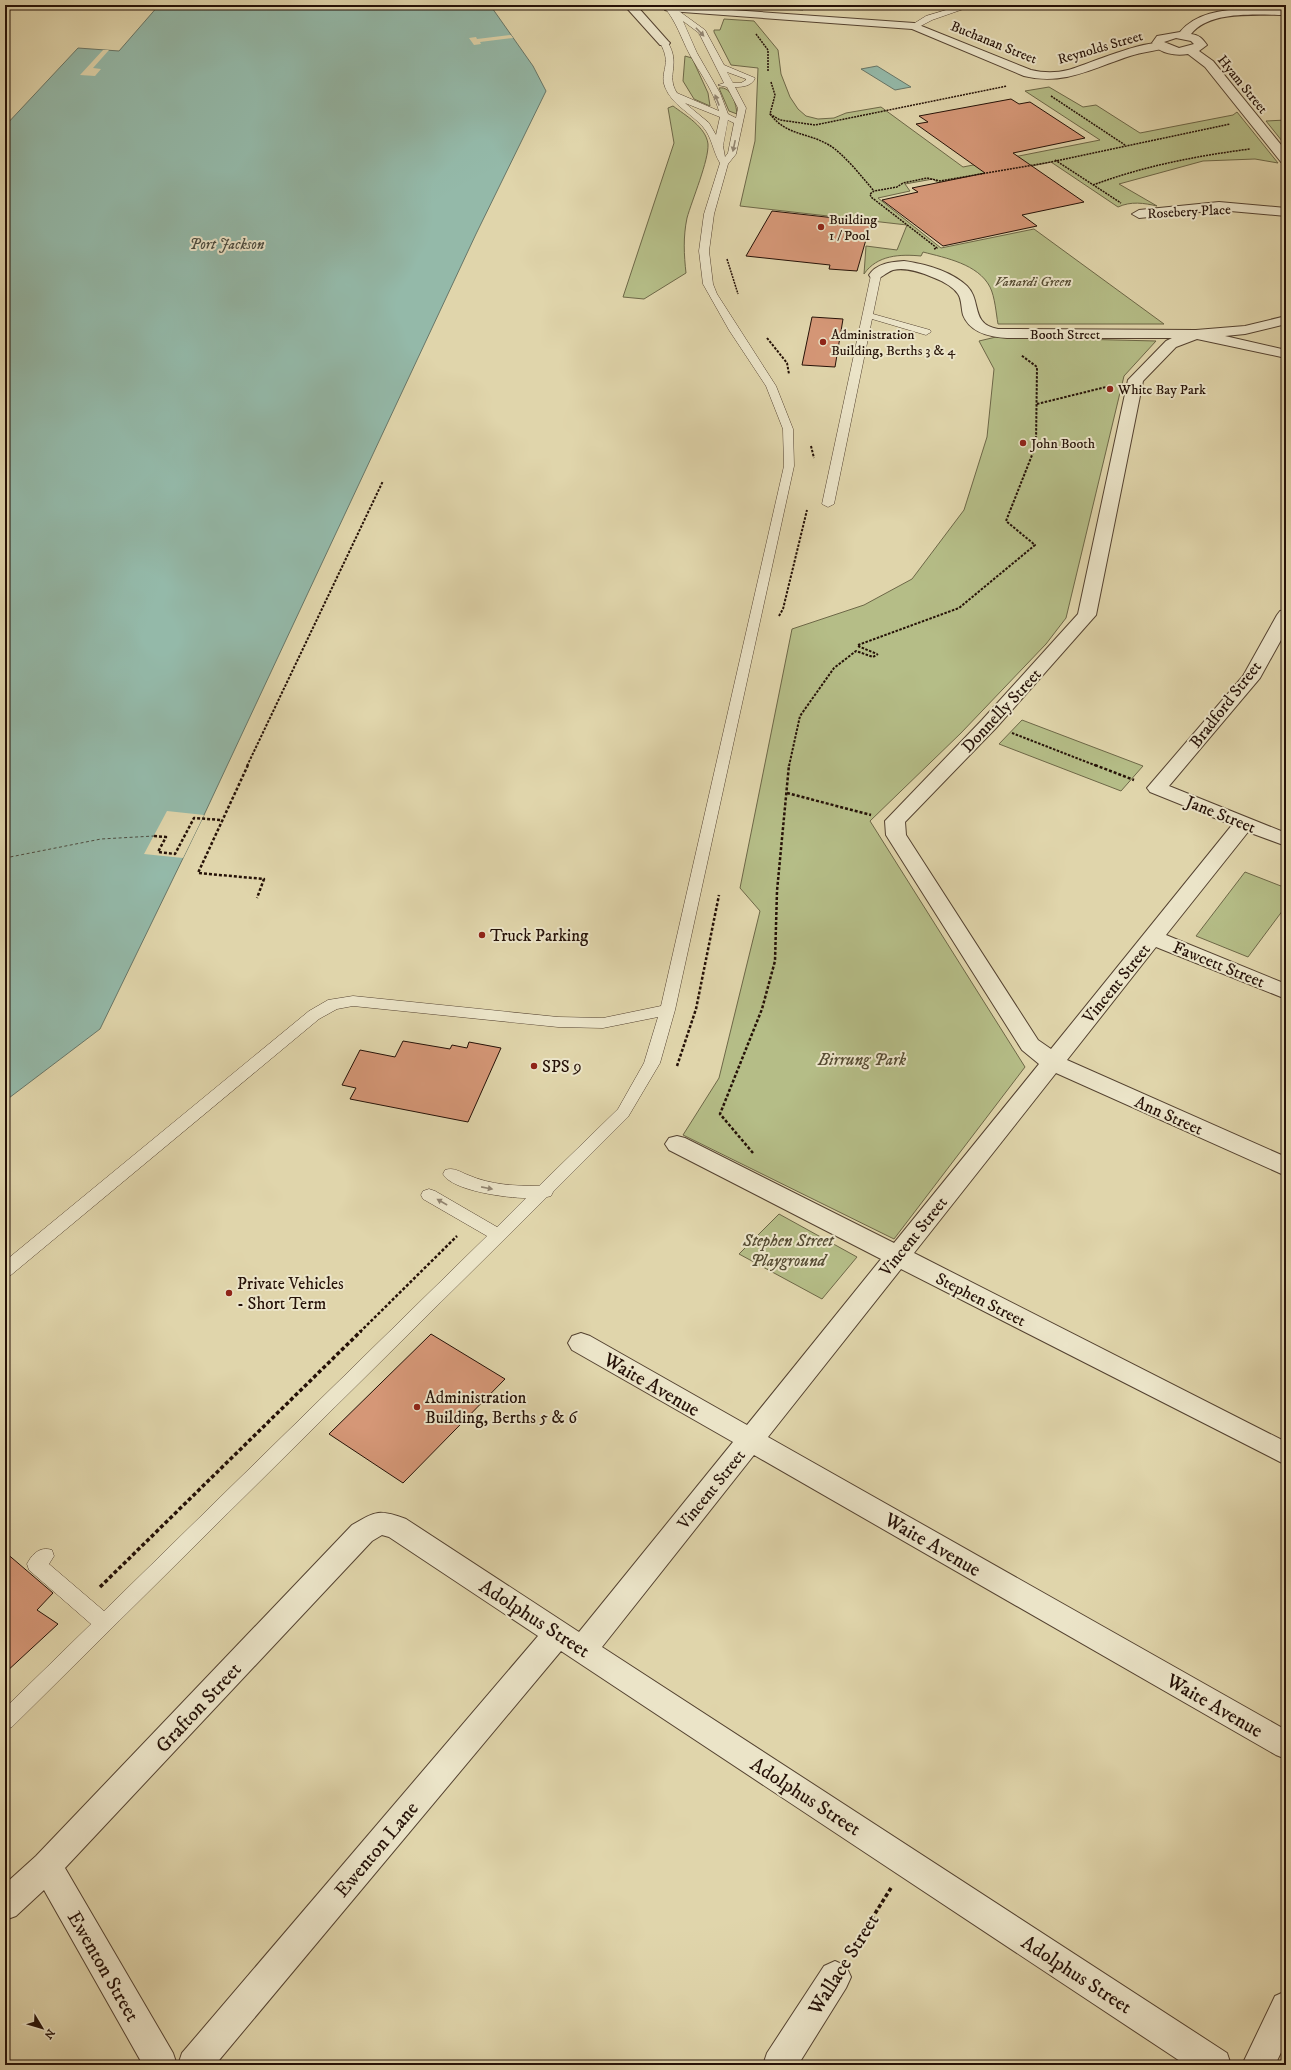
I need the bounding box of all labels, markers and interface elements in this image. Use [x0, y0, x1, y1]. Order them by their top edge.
street label: Buchanan Street [948, 17, 1040, 69]
one-way arrow [695, 27, 705, 37]
street label: Reynolds Street [1056, 27, 1145, 69]
street label: Hyam Street [1213, 52, 1272, 118]
one-way arrow [714, 93, 720, 105]
one-way arrow [730, 140, 736, 152]
street label: Rosebery Place [1147, 201, 1232, 223]
place label: Building 1 / Pool [829, 211, 877, 245]
marker: Building 1 / Pool [816, 222, 826, 232]
water label: Port Jackson [190, 235, 265, 254]
park label: Vanardi Green [995, 273, 1071, 291]
place label: Administration Building, Berths 3 & 4 [831, 326, 956, 360]
street label: Booth Street [1030, 326, 1101, 344]
marker: Administration Building, Berths 3 & 4 [818, 337, 828, 347]
place label: White Bay Park [1117, 381, 1206, 399]
marker: White Bay Park [1105, 384, 1115, 394]
place label: John Booth [1029, 435, 1096, 453]
marker: John Booth [1018, 438, 1028, 448]
street label: Bradford Street [1185, 656, 1267, 753]
street label: Donnelly Street [957, 663, 1047, 758]
street label: Jane Street [1181, 790, 1259, 839]
place label: Truck Parking [490, 925, 589, 947]
marker: Truck Parking [477, 930, 487, 940]
street label: Fawcett Street [1170, 937, 1268, 993]
street label: Vincent Street [1077, 939, 1156, 1029]
park label: Birrung Park [817, 1049, 907, 1071]
place label: SPS 9 [542, 1056, 582, 1078]
marker: SPS 9 [529, 1061, 539, 1071]
street label: Ann Street [1131, 1091, 1207, 1141]
one-way arrow [481, 1185, 493, 1191]
street label: Vincent Street [874, 1192, 953, 1282]
one-way arrow [436, 1199, 448, 1206]
park label: Stephen Street Playground [742, 1230, 835, 1272]
street label: Stephen Street [932, 1268, 1030, 1332]
place label: Private Vehicles - Short Term [237, 1273, 344, 1315]
marker: Private Vehicles - Short Term [224, 1288, 234, 1298]
street label: Waite Avenue [598, 1347, 704, 1423]
place label: Administration Building, Berths 5 & 6 [425, 1387, 578, 1429]
marker: Administration Building, Berths 5 & 6 [412, 1402, 422, 1412]
street label: Vincent Street [672, 1445, 751, 1535]
street label: Waite Avenue [879, 1507, 985, 1583]
street label: Adolphus Street [474, 1574, 594, 1664]
street label: Grafton Street [151, 1658, 247, 1758]
street label: Waite Avenue [1161, 1668, 1267, 1744]
street label: Adolphus Street [745, 1752, 865, 1842]
street label: Ewenton Lane [330, 1797, 425, 1903]
street label: Ewenton Street [61, 1907, 144, 2026]
street label: Wallace Street [803, 1910, 885, 2021]
street label: Adolphus Street [1016, 1930, 1136, 2020]
north arrow [22, 2008, 62, 2048]
text: N [41, 2026, 57, 2041]

